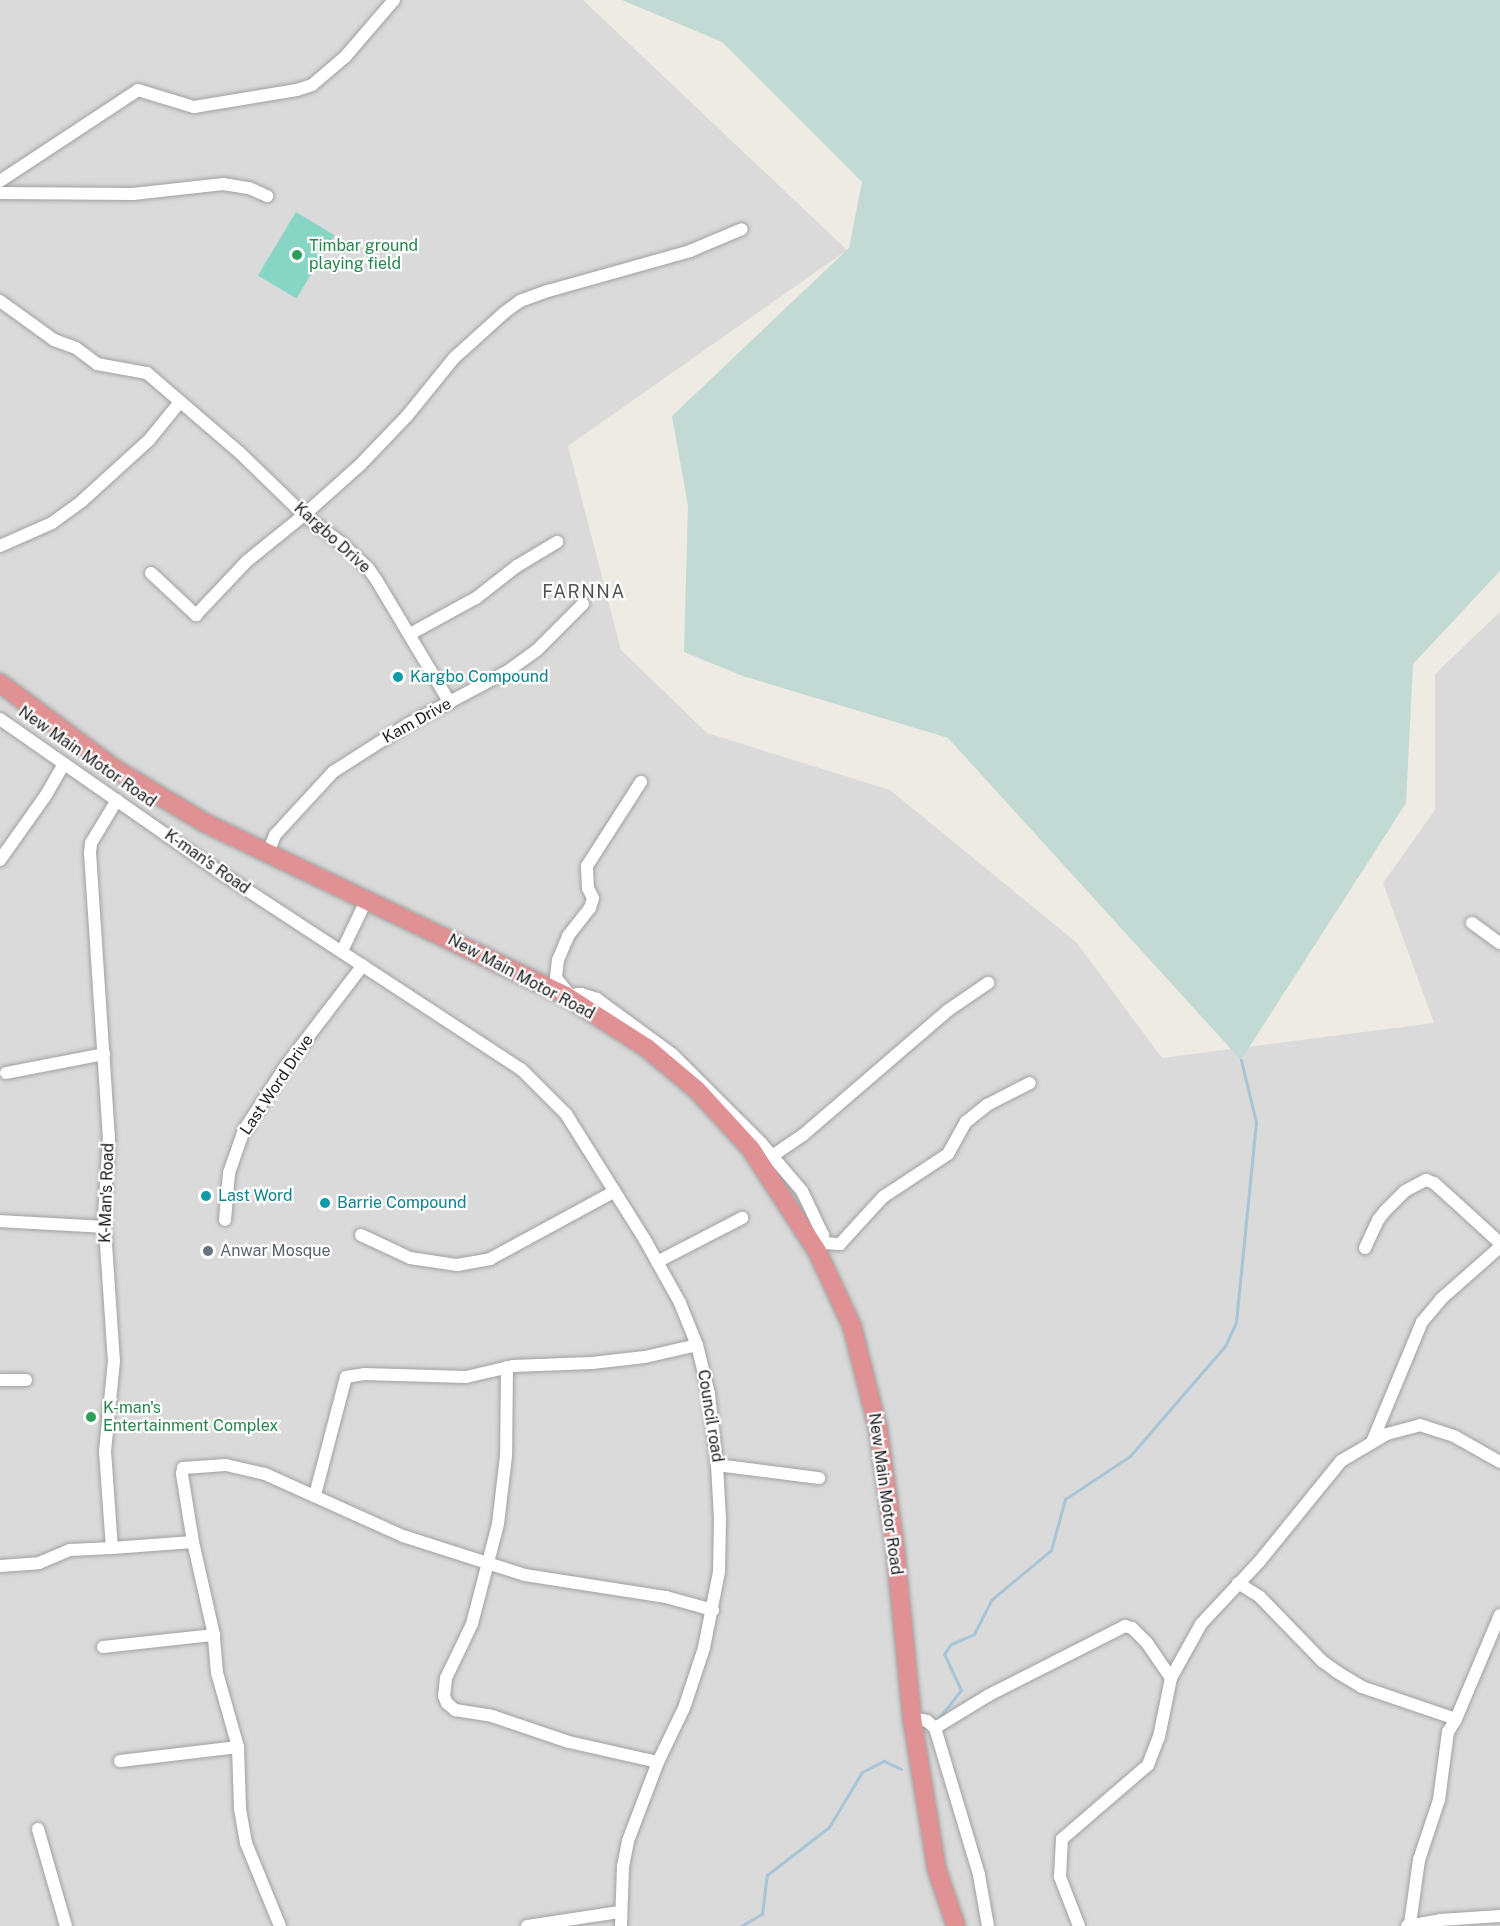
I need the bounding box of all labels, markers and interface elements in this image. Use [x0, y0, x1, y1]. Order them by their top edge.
place label: Timbar ground playing field [309, 236, 418, 274]
marker: Timbar ground playing field [290, 248, 304, 262]
street label: Kargbo Drive [290, 499, 374, 577]
district label: FARNNA [542, 581, 626, 603]
place label: Kargbo Compound [410, 667, 549, 687]
marker: Kargbo Compound [391, 670, 405, 684]
street label: Kam Drive [379, 694, 455, 748]
street label: New Main Motor Road [15, 702, 159, 812]
street label: K-man's Road [161, 826, 253, 898]
street label: New Main Motor Road [444, 930, 598, 1024]
street label: Last Word Drive [236, 1031, 318, 1139]
street label: K-Man's Road [96, 1143, 118, 1243]
place label: Last Word [218, 1186, 293, 1206]
marker: Last Word [199, 1189, 213, 1203]
place label: Barrie Compound [337, 1193, 467, 1213]
marker: Barrie Compound [318, 1196, 332, 1210]
place label: Anwar Mosque [220, 1241, 331, 1261]
marker: Anwar Mosque [201, 1244, 215, 1258]
street label: Council road [693, 1368, 727, 1464]
place label: K-man's Entertainment Complex [103, 1398, 278, 1436]
marker: K-man's Entertainment Complex [84, 1410, 98, 1424]
street label: New Main Motor Road [864, 1412, 906, 1576]

